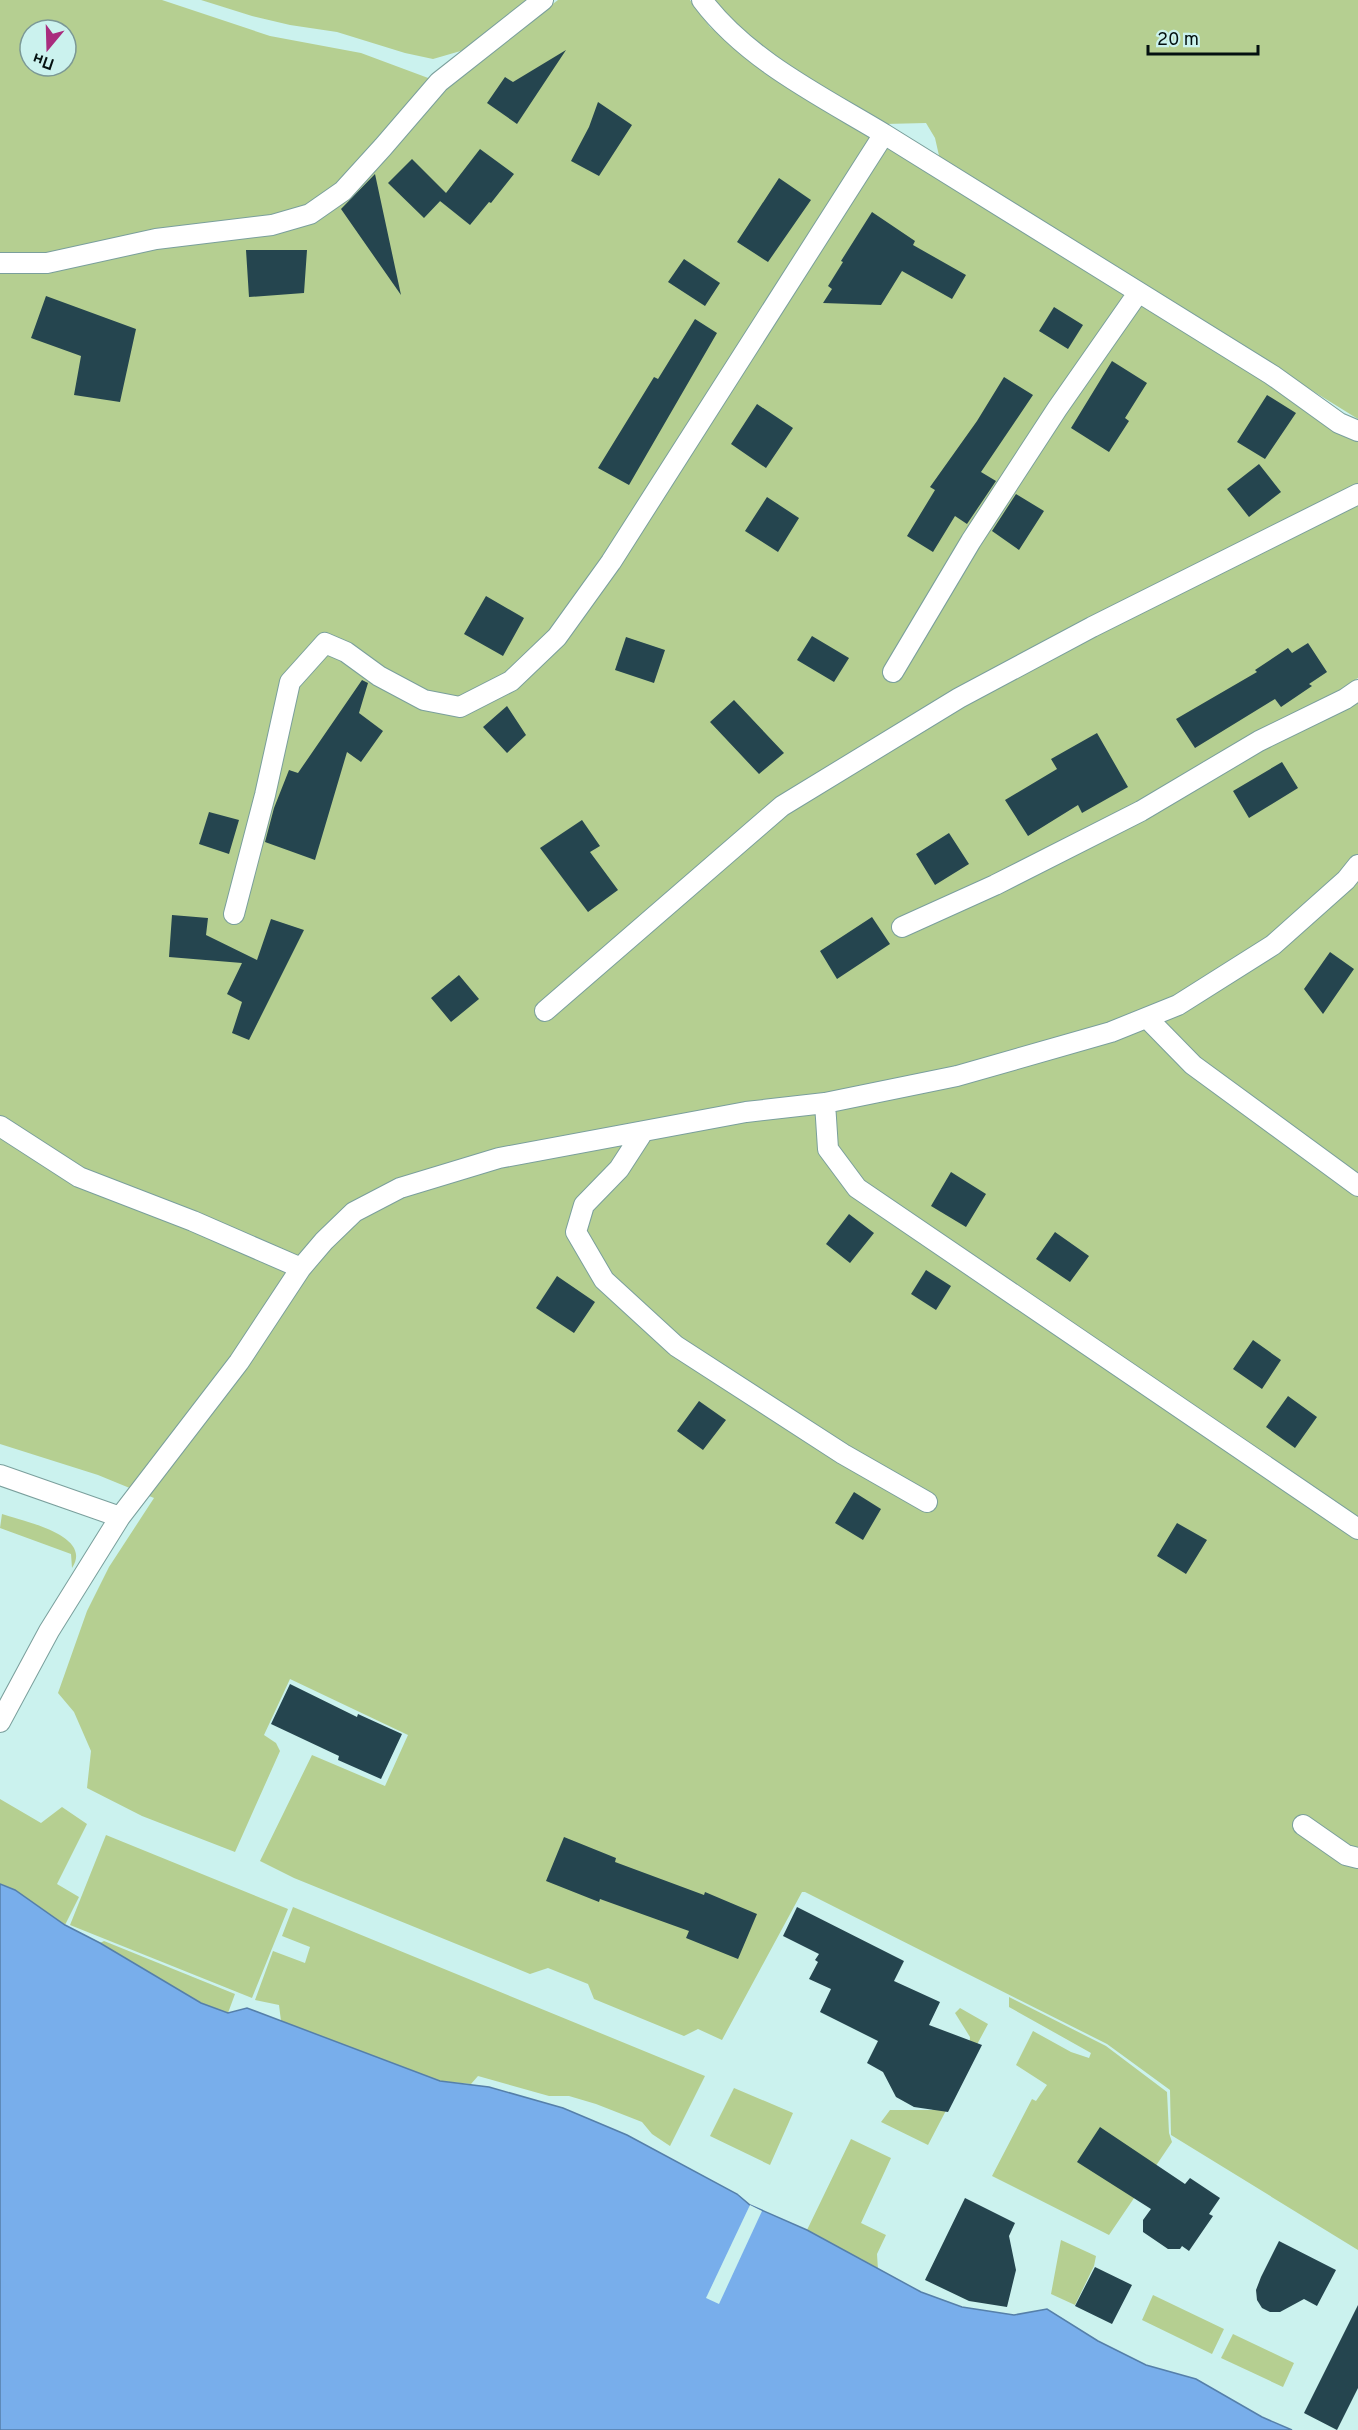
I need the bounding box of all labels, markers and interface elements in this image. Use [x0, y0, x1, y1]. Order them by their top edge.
north arrow [18, 18, 78, 78]
scale bar [1148, 18, 1258, 56]
text: 20 m [1157, 29, 1199, 52]
text: Пн [30, 47, 57, 73]

